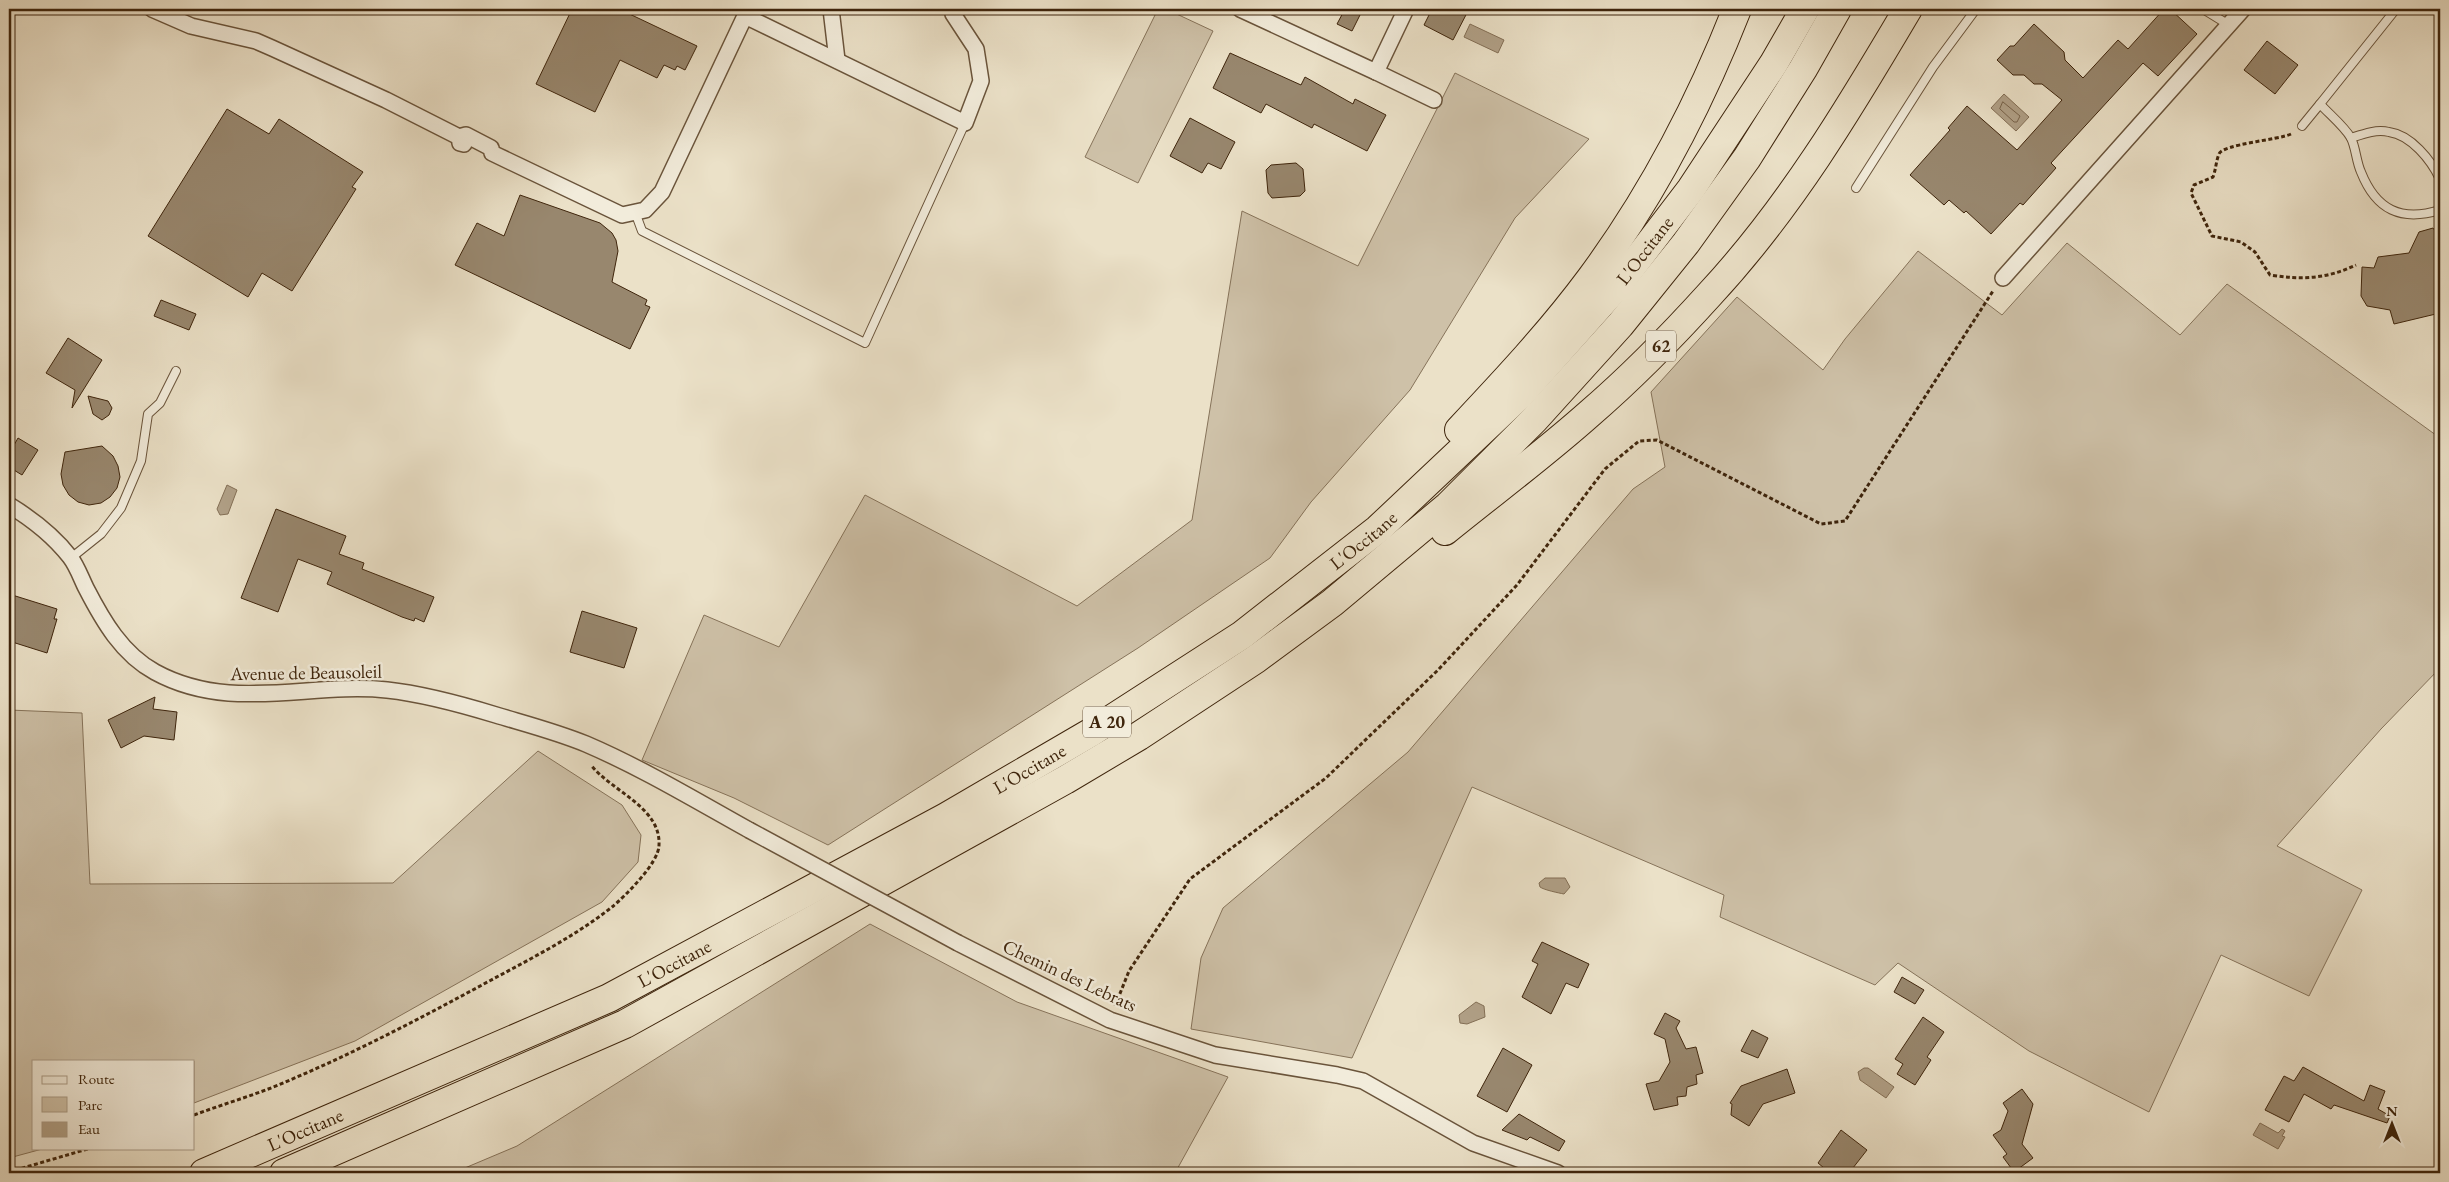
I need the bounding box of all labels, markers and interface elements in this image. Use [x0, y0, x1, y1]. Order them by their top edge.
street label: L'Occitane [1611, 211, 1679, 290]
road number: 62 [1646, 331, 1676, 362]
street label: L'Occitane [1324, 506, 1402, 575]
street label: Avenue de Beausoleil [229, 659, 383, 686]
road number: A 20 [1083, 706, 1131, 738]
street label: L'Occitane [988, 738, 1070, 800]
street label: Chemin des Lebrats [999, 933, 1141, 1017]
street label: L'Occitane [633, 934, 716, 994]
legend [32, 1060, 195, 1150]
text: Route [78, 1069, 115, 1088]
text: Parc [78, 1095, 103, 1114]
north arrow [2366, 1100, 2416, 1150]
street label: L'Occitane [263, 1102, 347, 1157]
text: N [2386, 1102, 2398, 1120]
text: Eau [78, 1119, 100, 1138]

